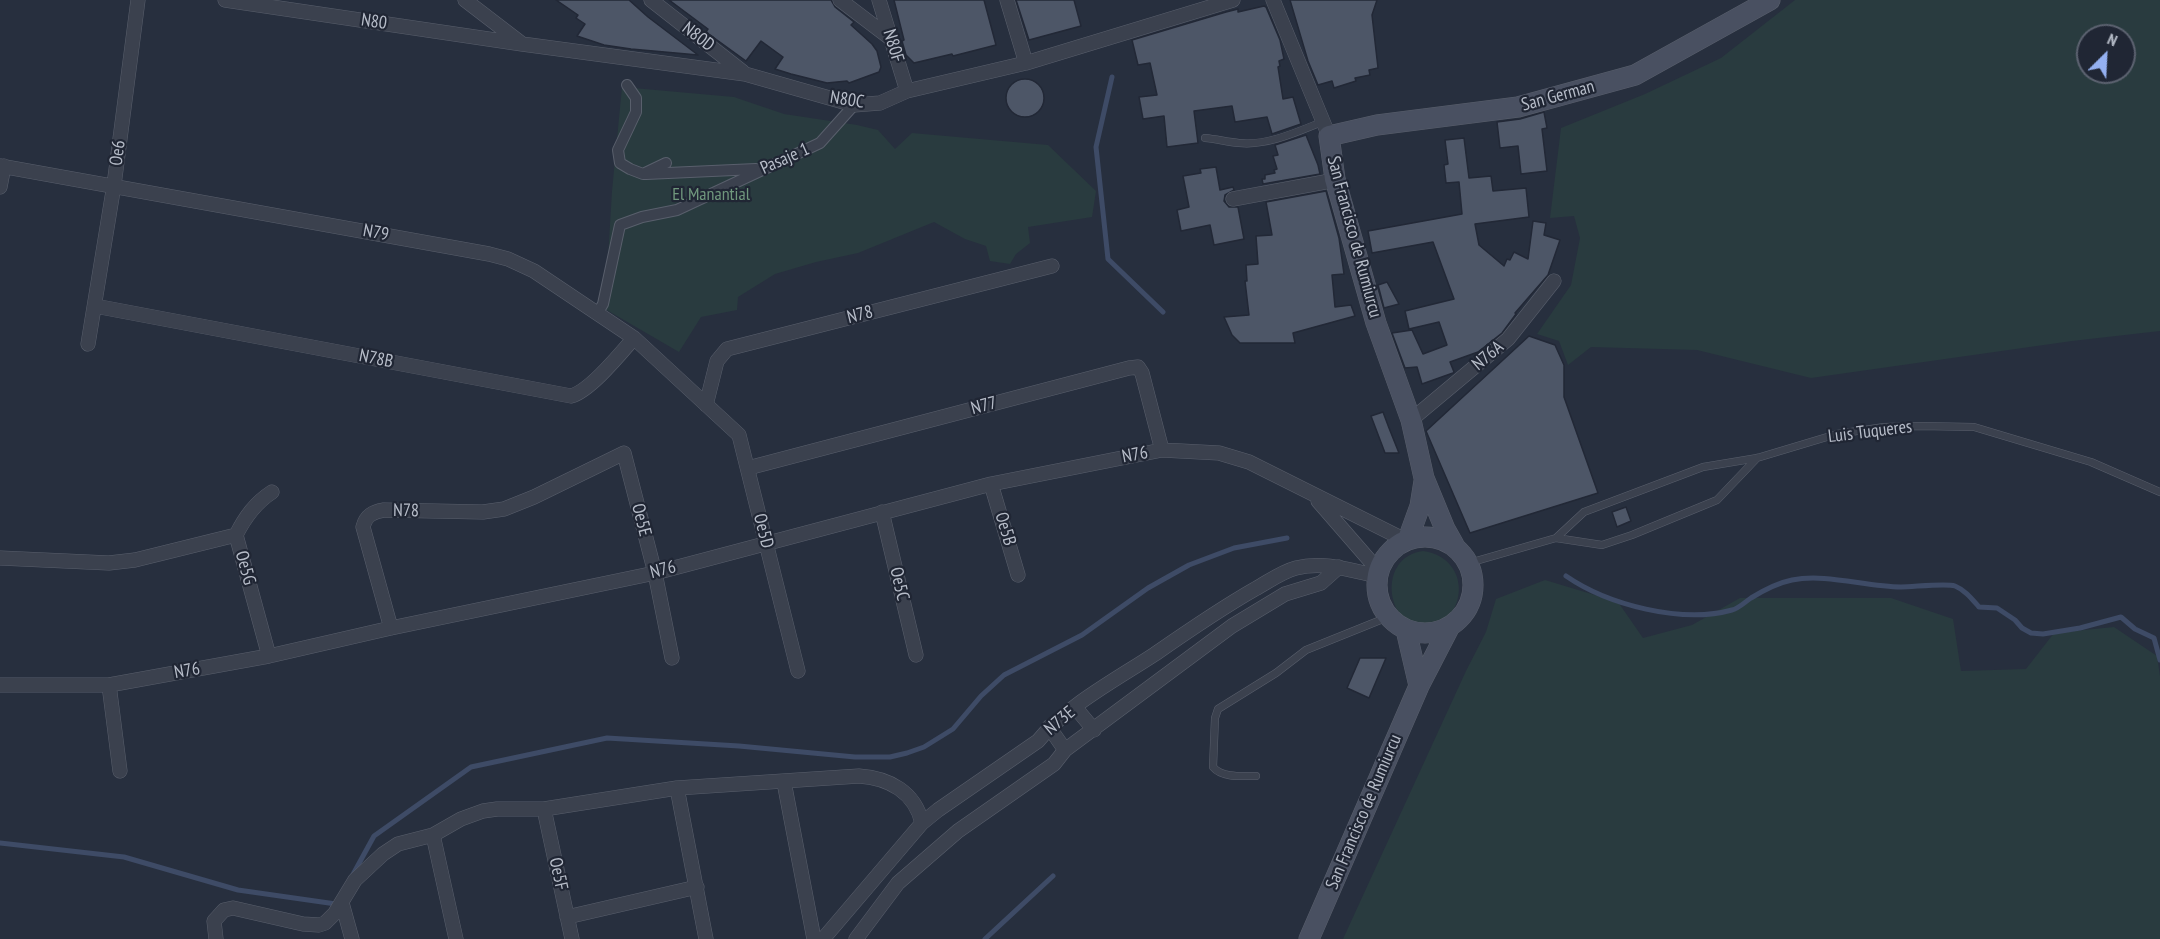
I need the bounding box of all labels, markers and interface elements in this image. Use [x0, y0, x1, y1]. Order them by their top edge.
street label: N80 [360, 10, 388, 34]
street label: N80D [677, 18, 719, 56]
north arrow [2076, 24, 2136, 84]
street label: N80F [878, 27, 908, 65]
text: N [2104, 28, 2121, 50]
street label: San German [1519, 76, 1597, 116]
street label: N80C [828, 87, 866, 113]
street label: Oe6 [106, 139, 130, 167]
street label: Pasaje 1 [757, 139, 813, 179]
street label: San Francisco de Rumiurcu [1322, 154, 1386, 320]
park label: El Manantial [672, 184, 750, 206]
street label: N79 [361, 220, 391, 246]
street label: N78 [845, 301, 875, 329]
street label: N76A [1468, 337, 1508, 375]
street label: N78B [357, 345, 395, 373]
street label: N77 [969, 392, 999, 420]
street label: Luis Tuqueres [1827, 416, 1913, 448]
street label: N76 [1120, 442, 1150, 468]
street label: N78 [393, 500, 419, 522]
street label: Oe5E [627, 501, 655, 539]
street label: Oe5B [990, 510, 1020, 548]
street label: Oe5D [748, 511, 778, 551]
street label: Oe5G [230, 549, 260, 587]
street label: N76 [648, 556, 678, 584]
street label: Oe5C [885, 565, 913, 603]
street label: N76 [172, 658, 202, 684]
street label: N73E [1040, 702, 1080, 740]
street label: San Francisco de Rumiurcu [1322, 731, 1406, 893]
street label: Oe5F [544, 856, 572, 892]

